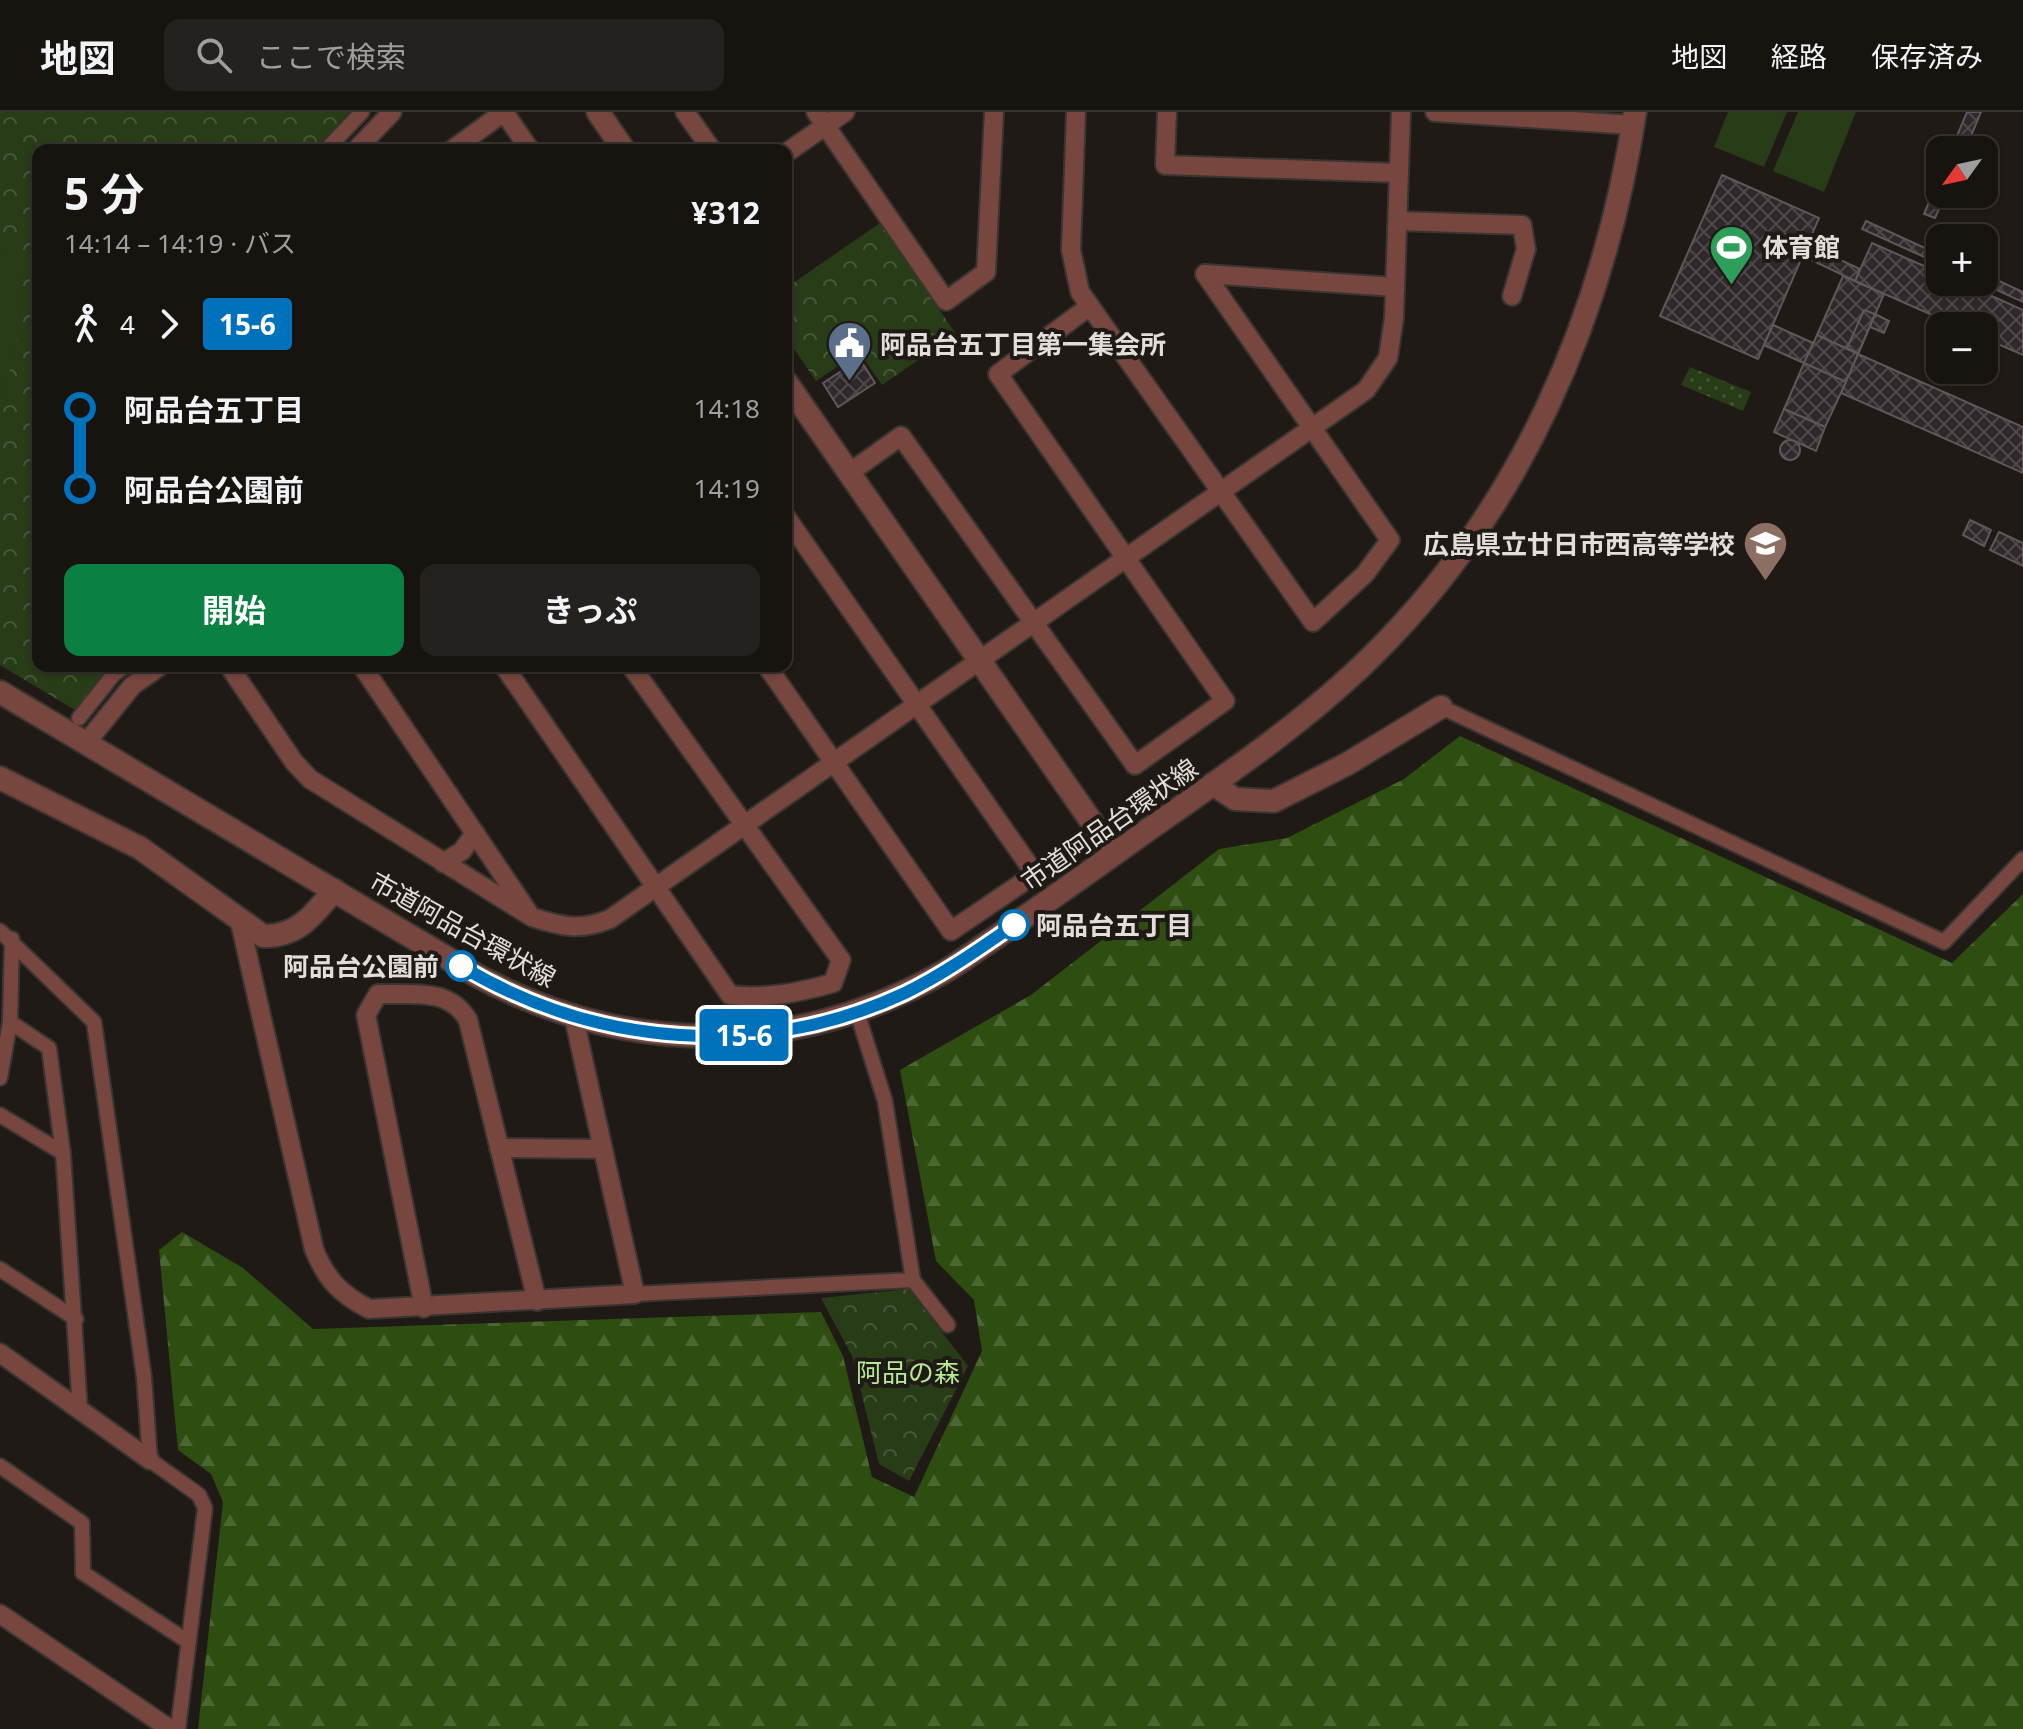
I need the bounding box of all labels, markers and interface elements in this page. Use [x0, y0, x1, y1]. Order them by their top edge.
search box [164, 19, 724, 91]
text: 地図 [40, 31, 116, 83]
icon: search [192, 33, 236, 77]
text: ここで検索 [256, 36, 406, 77]
text: 地図 [1671, 37, 1727, 75]
text: 経路 [1771, 37, 1827, 75]
text: 保存済み [1871, 37, 1983, 75]
north arrow [1926, 136, 1998, 208]
map controls [1926, 136, 1998, 384]
text: 5 分 [64, 163, 145, 223]
text: ¥312 [691, 192, 760, 233]
sports icon: 体育館 [1707, 223, 1755, 286]
button: + [1926, 224, 1998, 296]
text: 14:14 – 14:19 · バス [64, 225, 296, 261]
place label: 体育館 [1762, 229, 1840, 265]
icon: walk [64, 302, 108, 346]
icon: forward [147, 302, 191, 346]
text: 15-6 [219, 305, 276, 343]
text: 4 [120, 306, 135, 342]
button: − [1926, 312, 1998, 384]
public building icon: 阿品台五丁目第一集会所 [825, 320, 873, 383]
place label: 阿品台五丁目第一集会所 [880, 326, 1166, 362]
text: 阿品台五丁目 [124, 389, 304, 430]
text: 14:18 [694, 390, 760, 426]
text: 阿品台公園前 [124, 469, 304, 510]
text: 14:19 [694, 470, 760, 506]
school or university icon: 広島県立廿日市西高等学校 [1742, 520, 1790, 583]
place label: 広島県立廿日市西高等学校 [1423, 526, 1735, 562]
button: 開始 [64, 564, 404, 656]
button: きっぷ [420, 564, 760, 656]
street label: 市道阿品台環状線 [1013, 750, 1205, 898]
street label: 市道阿品台環状線 [363, 863, 563, 995]
place label: 阿品台五丁目 [1036, 907, 1192, 943]
marker: 阿品台五丁目 [999, 910, 1029, 940]
place label: 阿品台公園前 [283, 948, 439, 984]
marker: 阿品台公園前 [446, 951, 476, 981]
line badge: 15-6 [688, 1009, 800, 1061]
text: 15-6 [715, 1016, 773, 1054]
park label: 阿品の森 [856, 1354, 960, 1390]

